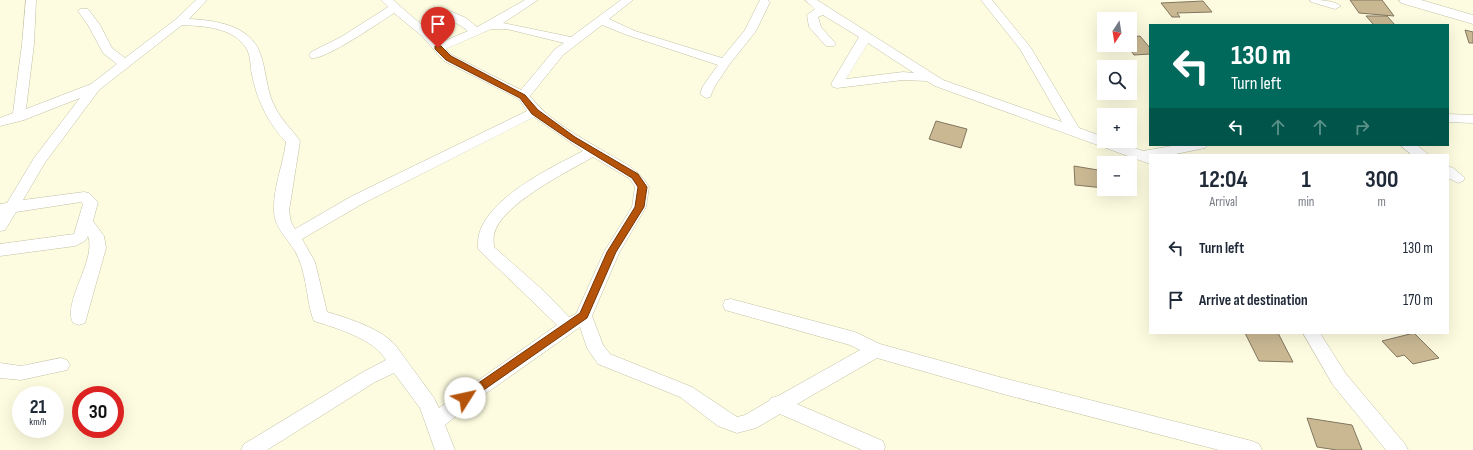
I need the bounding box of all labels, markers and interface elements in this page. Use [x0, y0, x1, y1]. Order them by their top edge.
pin [421, 7.0, 455, 48]
north arrow [1097, 12, 1137, 52]
map controls [1097, 12, 1137, 196]
icon: arrive [427, 13, 449, 35]
text: 130 m [1231, 39, 1291, 72]
icon: left [1165, 40, 1217, 92]
button: search [1097, 60, 1137, 100]
text: Turn left [1231, 73, 1282, 94]
button: + [1097, 108, 1137, 148]
icon: left [1225, 116, 1247, 138]
icon: ahead [1267, 116, 1289, 138]
icon: ahead [1309, 116, 1331, 138]
icon: right [1351, 116, 1373, 138]
button: − [1097, 156, 1137, 196]
text: 12:04 [1199, 165, 1248, 194]
text: 1 [1302, 165, 1311, 194]
text: 300 [1365, 165, 1398, 194]
text: Arrival [1210, 194, 1238, 210]
text: min [1298, 194, 1314, 210]
text: m [1378, 194, 1386, 210]
icon: left [1165, 237, 1187, 259]
text: Turn left [1199, 239, 1244, 258]
text: 130 m [1403, 239, 1433, 258]
icon: arrive [1165, 289, 1187, 311]
text: Arrive at destination [1199, 291, 1308, 310]
text: 170 m [1403, 291, 1433, 310]
position arrow [444, 377, 486, 419]
speed limit sign: 30 [72, 386, 124, 438]
text: 21 [30, 395, 46, 419]
text: km/h [29, 416, 47, 428]

